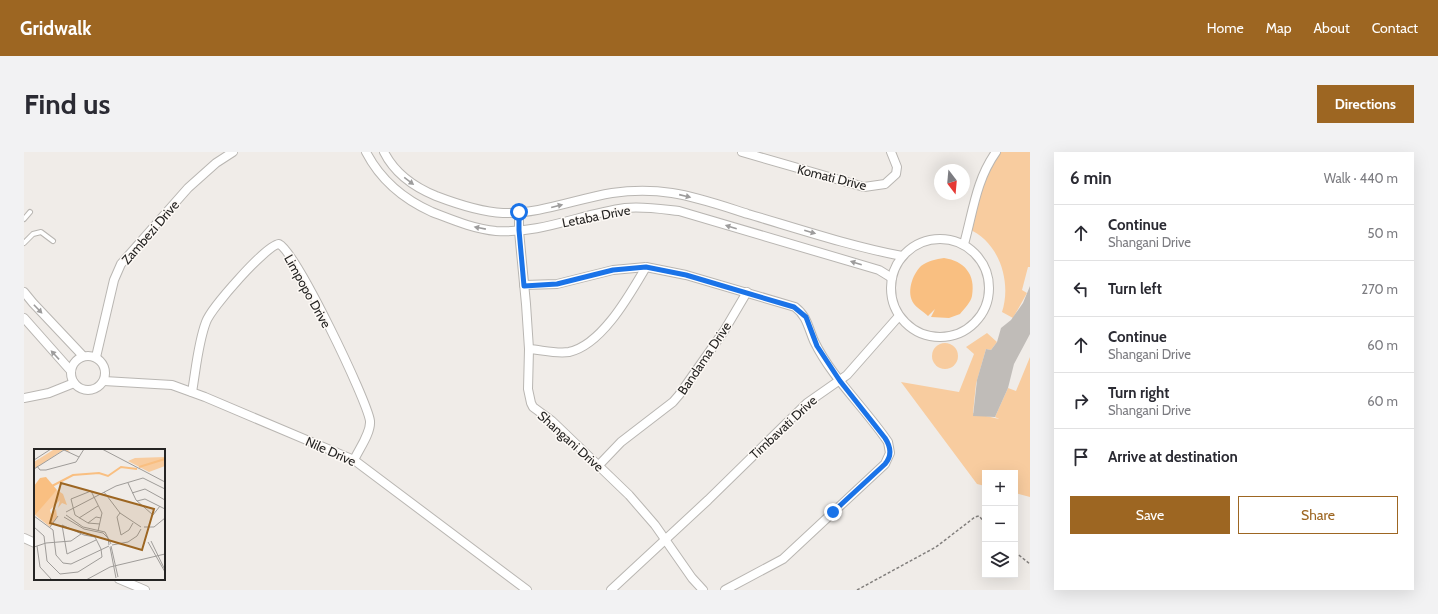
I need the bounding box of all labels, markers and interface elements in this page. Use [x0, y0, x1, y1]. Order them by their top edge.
text: Gridwalk [20, 17, 92, 40]
text: Home [1207, 19, 1244, 37]
text: Map [1266, 19, 1291, 37]
text: About [1313, 19, 1350, 37]
text: Contact [1372, 19, 1418, 37]
button: Directions [1317, 85, 1414, 123]
text: Find us [24, 87, 110, 121]
street label: Komati Drive [796, 161, 869, 193]
north arrow [934, 164, 970, 200]
text: 6 min [1070, 168, 1112, 188]
text: Walk · 440 m [1324, 170, 1398, 186]
one-way arrow [404, 177, 414, 185]
one-way arrow [679, 193, 691, 199]
street label: Zambezi Drive [118, 196, 182, 267]
street label: Letaba Drive [561, 201, 632, 230]
one-way arrow [551, 202, 563, 208]
route start [510, 203, 528, 221]
text: Continue [1108, 216, 1167, 234]
icon: ahead [1070, 222, 1092, 244]
one-way arrow [474, 224, 486, 230]
one-way arrow [725, 224, 737, 230]
text: 50 m [1368, 225, 1398, 241]
one-way arrow [804, 229, 816, 235]
text: Shangani Drive [1108, 234, 1191, 250]
street label: Limpopo Drive [281, 251, 335, 331]
one-way arrow [850, 260, 862, 266]
icon: left [1070, 278, 1092, 300]
text: Turn left [1108, 280, 1162, 298]
text: 270 m [1361, 281, 1398, 297]
one-way arrow [34, 304, 43, 315]
street label: Bandama Drive [674, 318, 734, 397]
text: Continue [1108, 328, 1167, 346]
icon: ahead [1070, 334, 1092, 356]
text: 60 m [1367, 337, 1398, 353]
text: Shangani Drive [1108, 346, 1191, 362]
one-way arrow [51, 350, 60, 360]
text: Turn right [1108, 384, 1169, 402]
icon: right [1070, 390, 1092, 412]
street label: Timbavati Drive [746, 392, 820, 462]
text: 60 m [1367, 393, 1398, 409]
text: Shangani Drive [1108, 402, 1191, 418]
street label: Shangani Drive [535, 407, 607, 475]
street label: Nile Drive [303, 433, 359, 469]
icon: arrive [1070, 446, 1092, 468]
text: Arrive at destination [1108, 448, 1238, 466]
inset map [34, 449, 165, 580]
map controls [982, 470, 1018, 578]
button: + [982, 470, 1018, 506]
button: Save [1070, 496, 1230, 534]
button: Share [1238, 496, 1398, 534]
route end [824, 503, 842, 521]
button: − [982, 506, 1018, 542]
button: layers [982, 542, 1018, 578]

